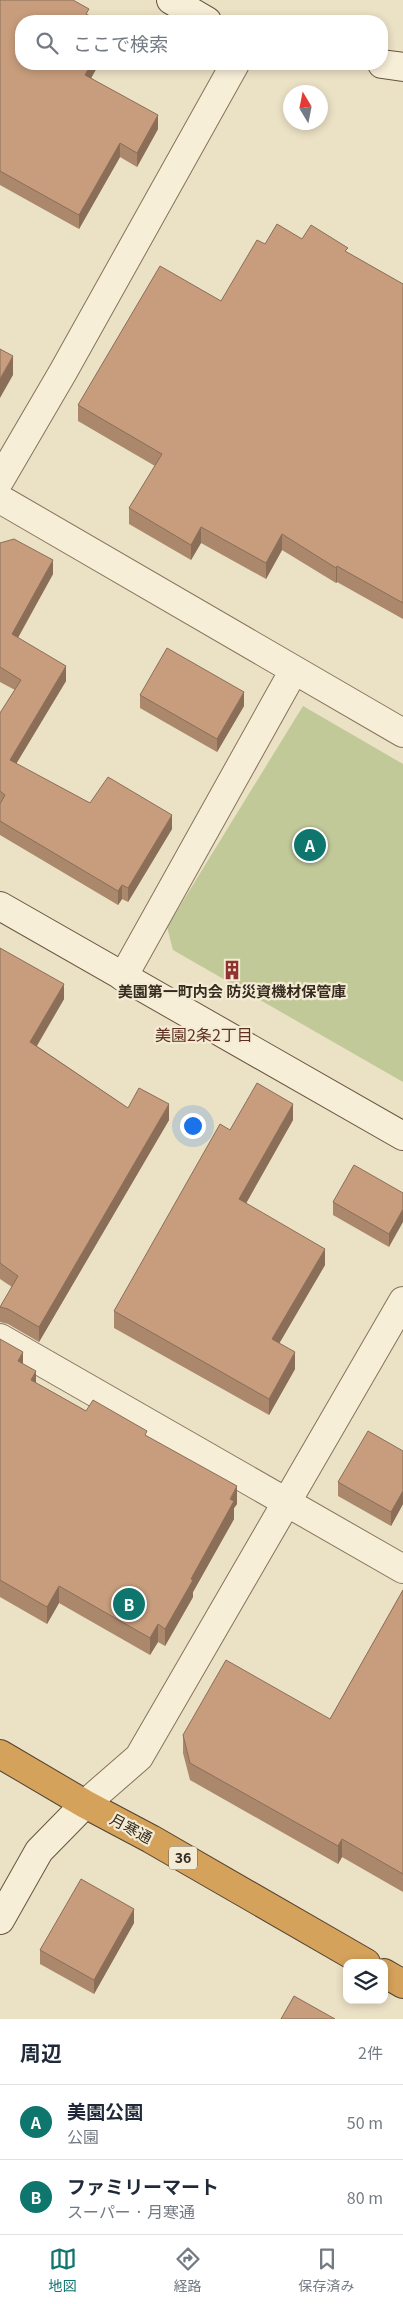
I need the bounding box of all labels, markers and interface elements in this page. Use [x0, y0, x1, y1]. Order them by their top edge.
search box [15, 15, 388, 70]
icon: search [33, 29, 61, 57]
text: ここで検索 [73, 29, 168, 56]
north arrow [283, 85, 328, 130]
pin: A [294, 826, 326, 864]
building icon: 美園第一町内会 防災資機材保管庫 [221, 959, 243, 981]
place label: 美園第一町内会 防災資機材保管庫 [118, 980, 346, 1001]
district label: 美園2条2丁目 [155, 1022, 253, 1046]
your location [180, 1113, 206, 1139]
pin: B [113, 1585, 145, 1623]
street label: 月寒通 [107, 1808, 157, 1848]
road number: 36 [169, 1846, 197, 1870]
map controls [343, 1959, 388, 2004]
button: layers [343, 1959, 388, 2004]
text: 周辺 [20, 2037, 62, 2067]
text: 2件 [358, 2040, 383, 2064]
text: 美園公園 [67, 2097, 143, 2124]
text: A [31, 2110, 41, 2134]
text: 50 m [347, 2110, 383, 2134]
text: 公園 [67, 2124, 99, 2148]
text: ファミリーマート [67, 2172, 219, 2199]
text: B [31, 2185, 41, 2209]
text: 80 m [347, 2185, 383, 2209]
text: スーパー · 月寒通 [67, 2199, 195, 2223]
tab: 地図 [49, 2245, 77, 2295]
tab: 経路 [174, 2245, 202, 2295]
tab: 保存済み [299, 2245, 355, 2295]

